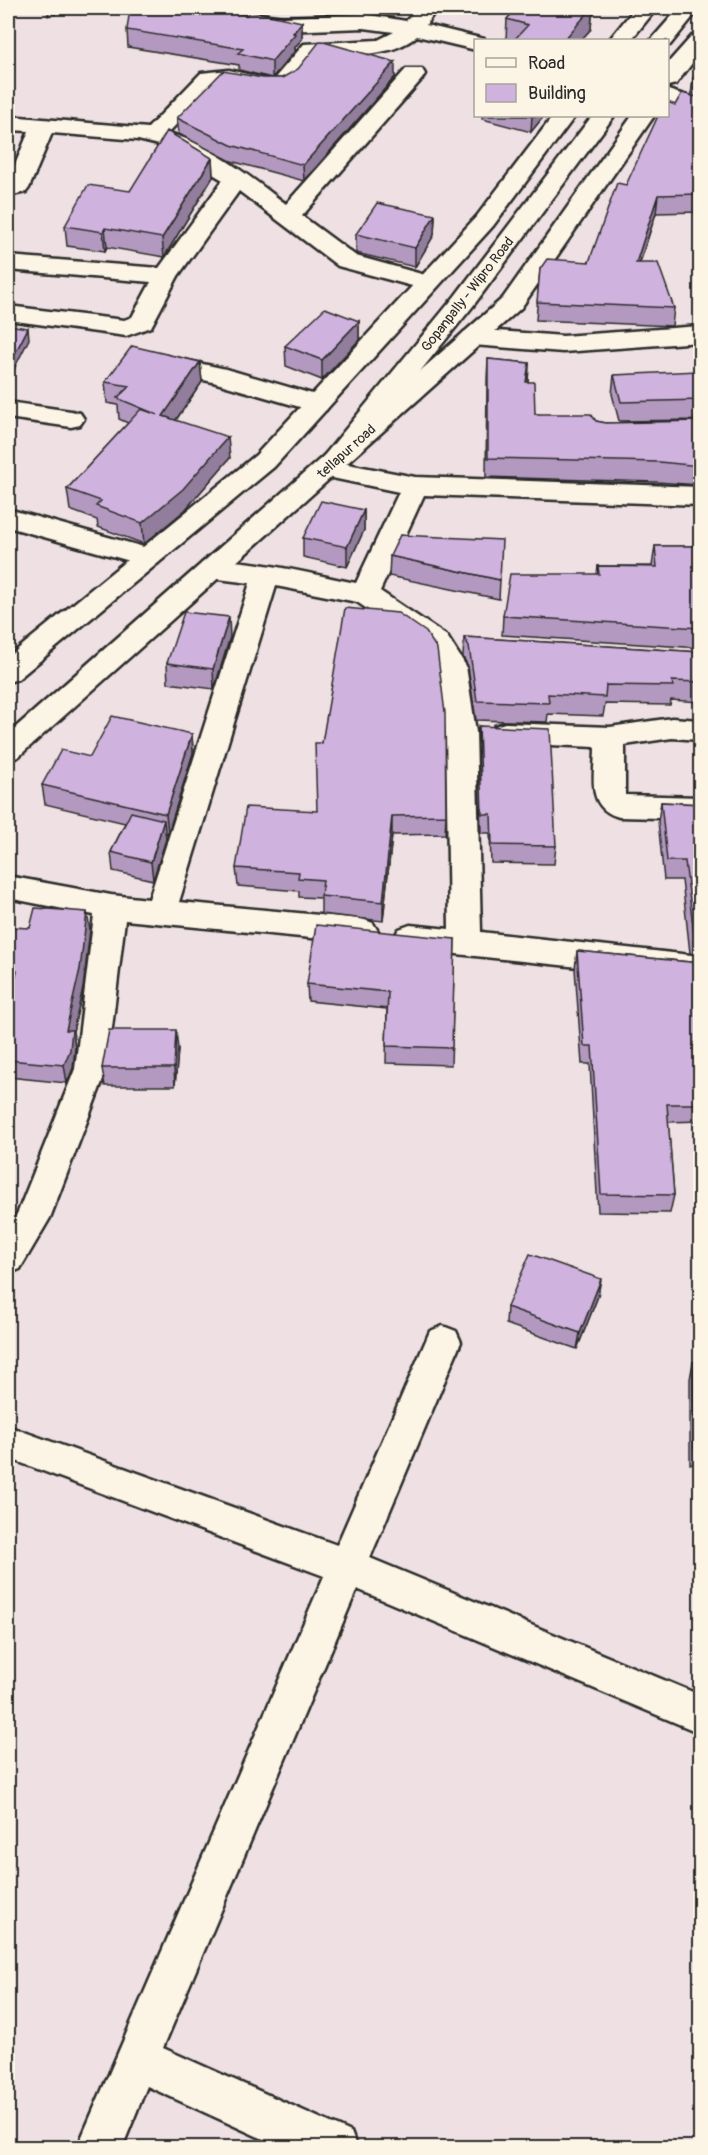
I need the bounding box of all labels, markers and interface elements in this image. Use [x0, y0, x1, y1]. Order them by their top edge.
legend [474, 39, 669, 117]
text: Road [528, 52, 565, 75]
text: Building [528, 82, 586, 105]
street label: Gopanpally - Wipro Road [417, 234, 517, 355]
street label: tellapur road [313, 421, 379, 483]

